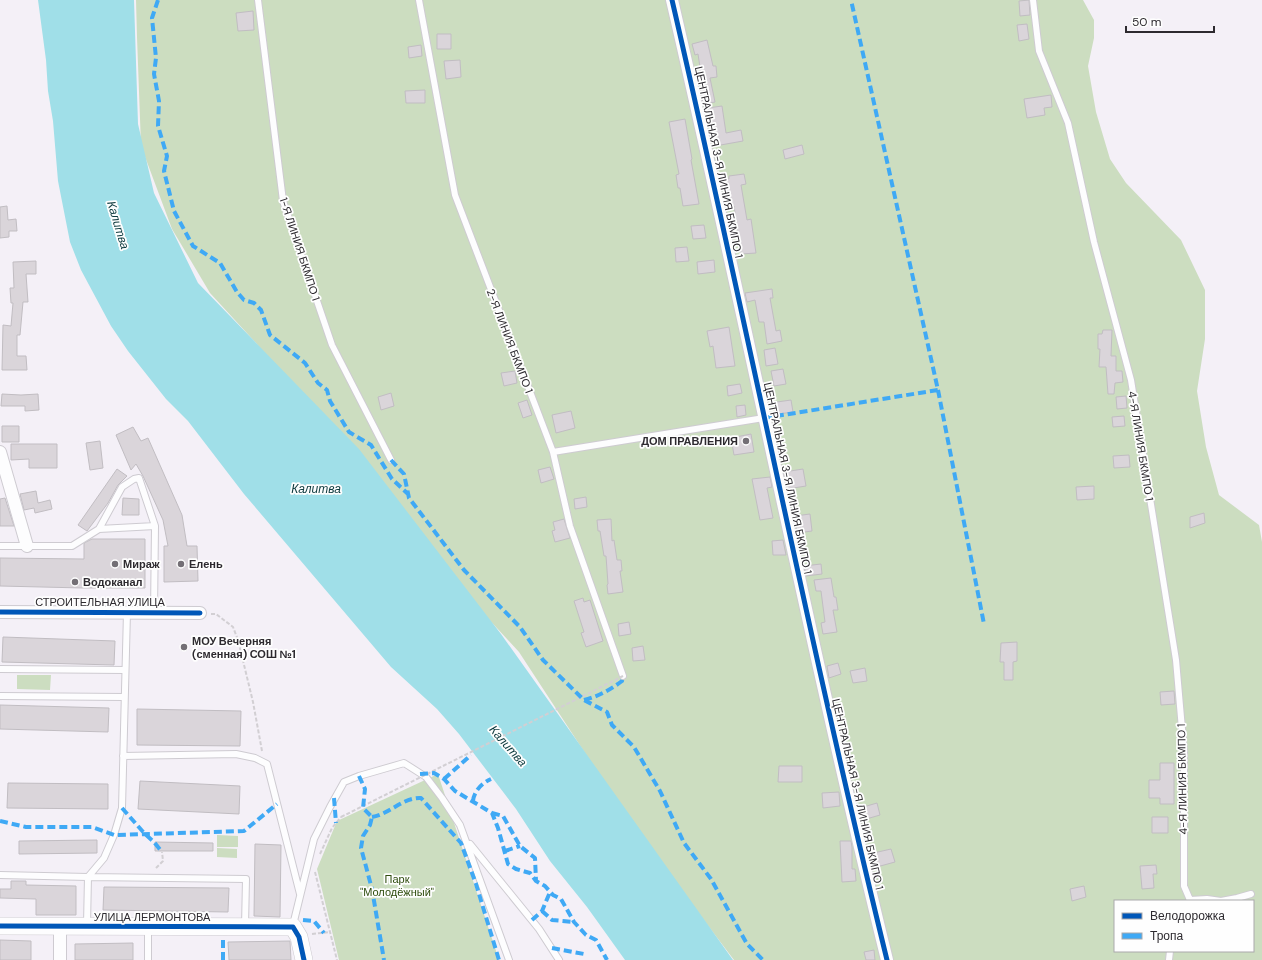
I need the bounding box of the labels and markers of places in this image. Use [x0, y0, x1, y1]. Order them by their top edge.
place label: ДОМ ПРАВЛЕНИЯ [641, 434, 738, 448]
marker: ДОМ ПРАВЛЕНИЯ [741, 436, 751, 446]
place label: Мираж [123, 557, 160, 571]
place label: Елень [189, 557, 223, 571]
marker: Мираж [110, 559, 120, 569]
marker: Елень [176, 559, 186, 569]
place label: Водоканал [83, 575, 143, 589]
marker: Водоканал [70, 577, 80, 587]
place label: МОУ Вечерняя (сменная) СОШ №1 [192, 634, 296, 661]
marker: МОУ Вечерняя (сменная) СОШ №1 [179, 642, 189, 652]

